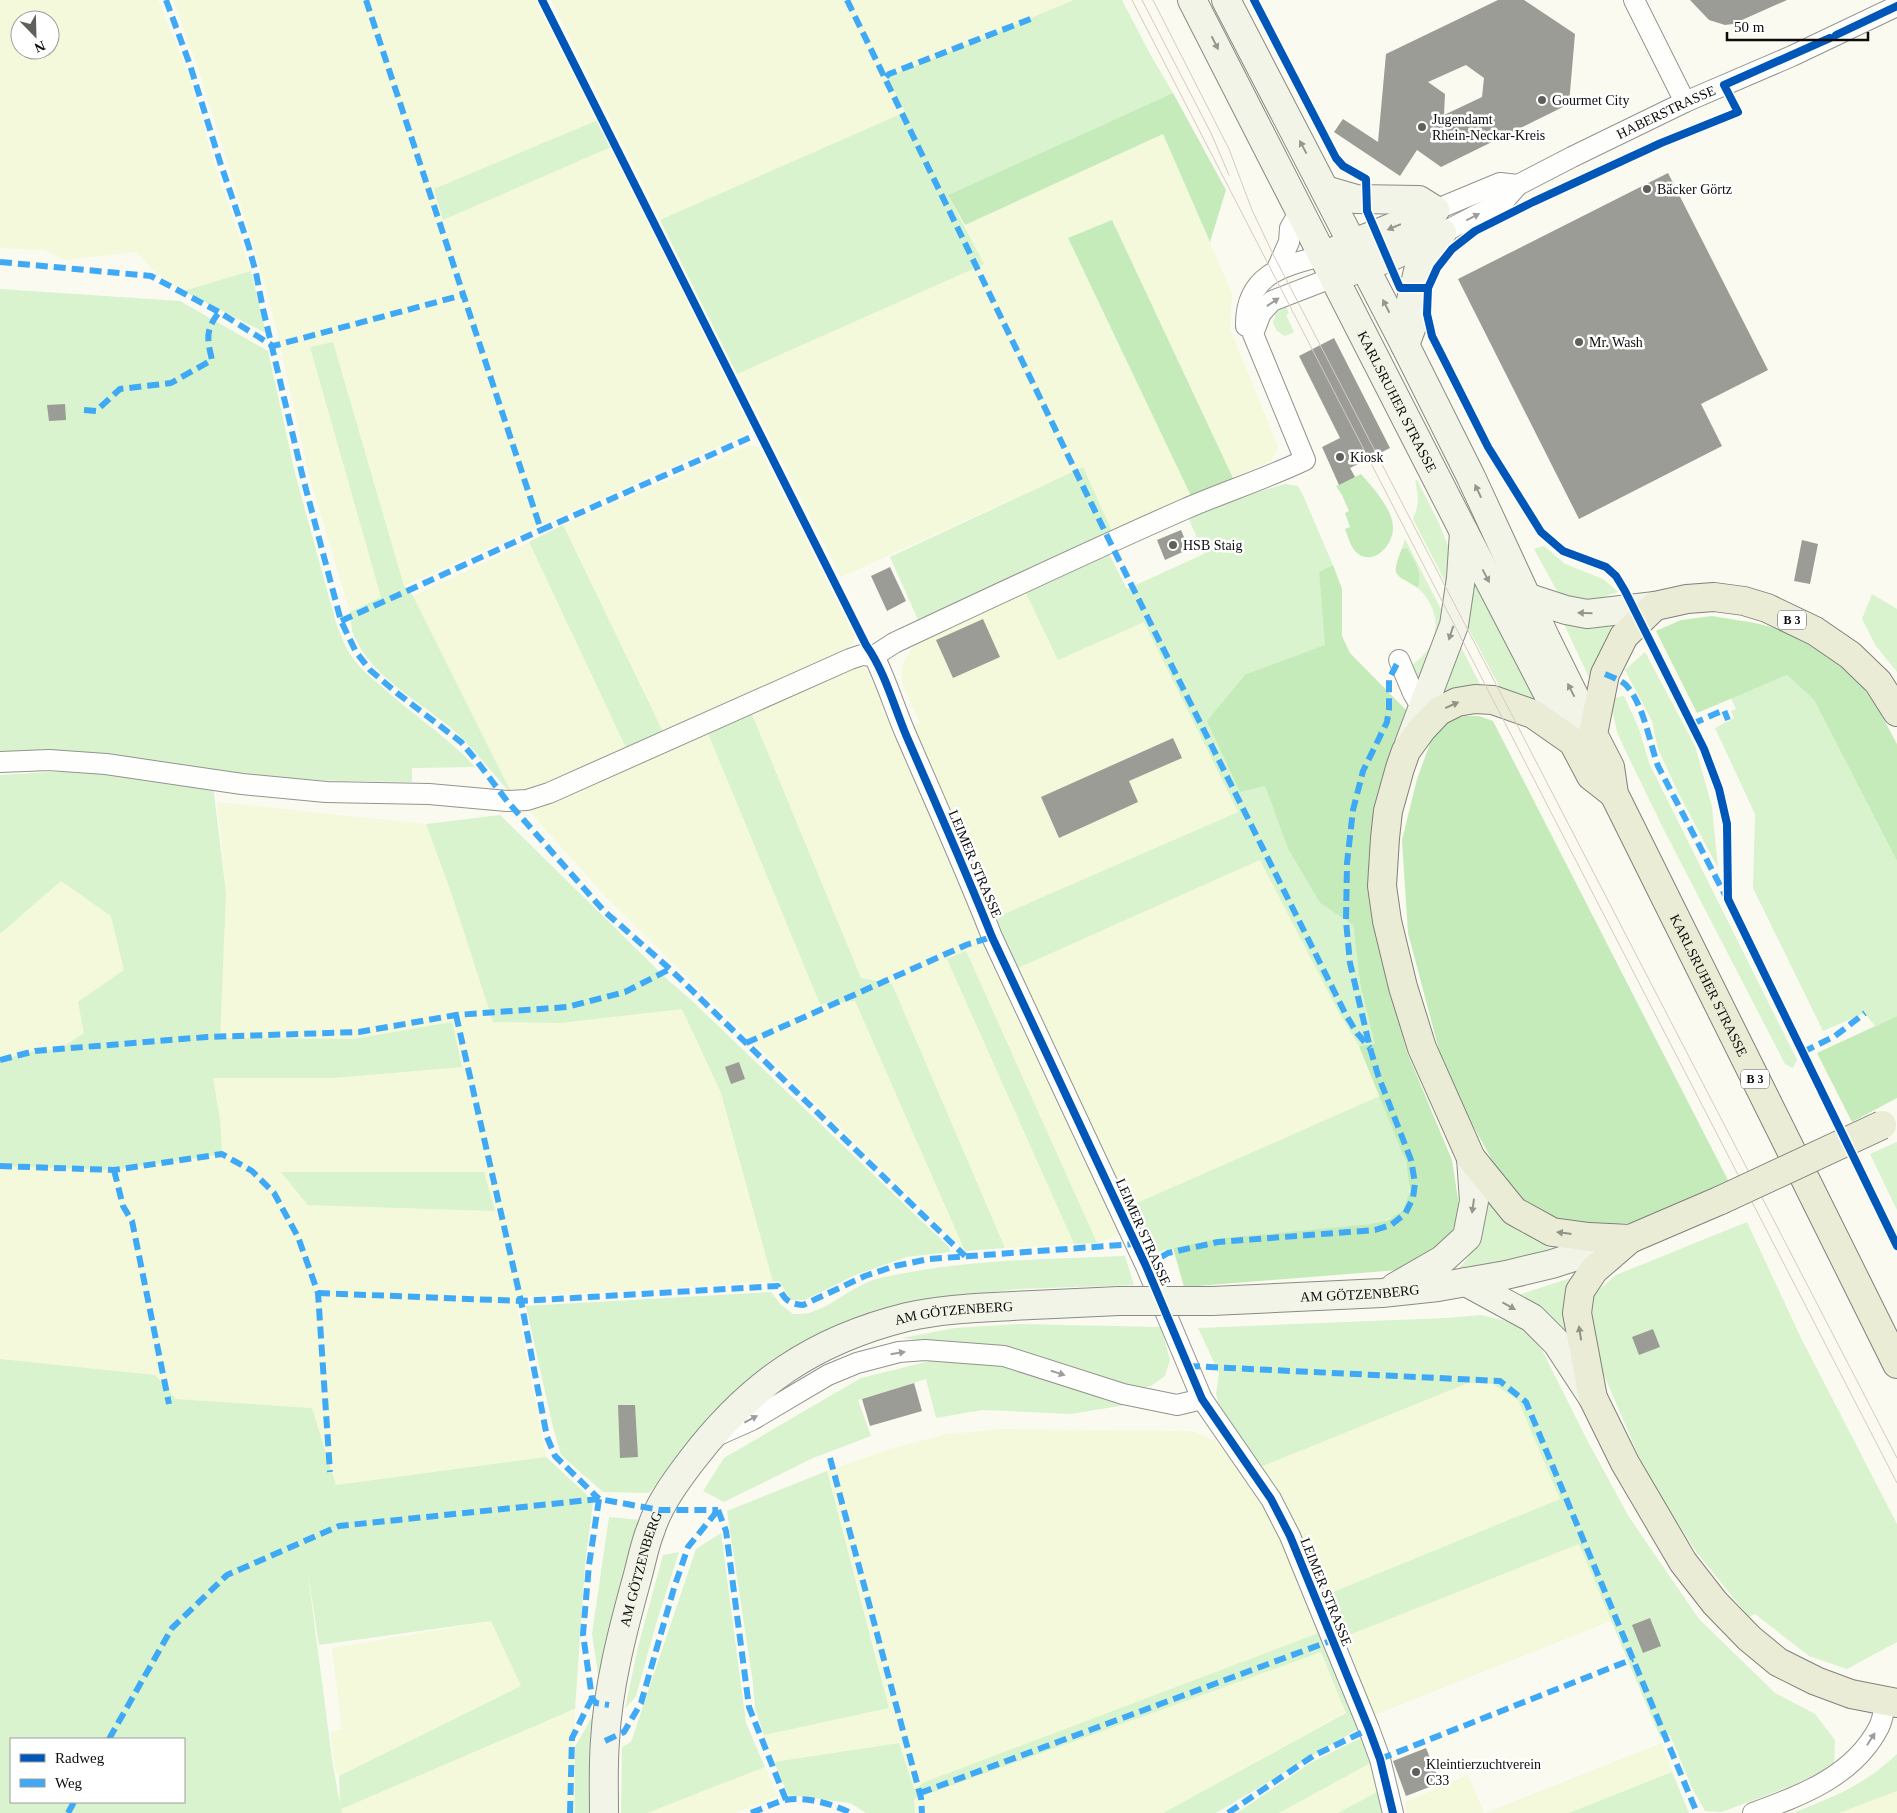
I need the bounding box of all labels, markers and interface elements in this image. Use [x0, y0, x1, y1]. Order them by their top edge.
north arrow [10, 10, 60, 60]
scale bar [1727, 10, 1868, 42]
text: 50 m [1734, 19, 1765, 35]
one-way arrow [1211, 36, 1219, 51]
text: N [32, 38, 47, 55]
street label: HABERSTRASSE [1614, 82, 1718, 142]
place label: Gourmet City [1552, 93, 1629, 108]
marker: Gourmet City [1536, 94, 1548, 106]
place label: Jugendamt Rhein-Neckar-Kreis [1432, 112, 1545, 143]
marker: Jugendamt Rhein-Neckar-Kreis [1416, 121, 1428, 133]
one-way arrow [1299, 140, 1307, 154]
place label: Bäcker Görtz [1657, 182, 1732, 197]
marker: Bäcker Görtz [1641, 183, 1653, 195]
one-way arrow [1466, 213, 1480, 221]
one-way arrow [1386, 223, 1401, 231]
one-way arrow [1266, 297, 1280, 307]
one-way arrow [1382, 298, 1390, 313]
street label: KARLSRUHER STRASSE [1355, 328, 1440, 475]
place label: Mr. Wash [1589, 335, 1643, 350]
marker: Mr. Wash [1573, 336, 1585, 348]
place label: Kiosk [1350, 450, 1383, 465]
marker: Kiosk [1334, 451, 1346, 463]
one-way arrow [1473, 483, 1482, 498]
place label: HSB Staig [1183, 538, 1243, 553]
marker: HSB Staig [1167, 539, 1179, 551]
one-way arrow [1482, 568, 1490, 583]
one-way arrow [1577, 609, 1593, 617]
road number: B 3 [1778, 610, 1806, 630]
one-way arrow [1447, 625, 1455, 640]
one-way arrow [1567, 683, 1575, 697]
one-way arrow [1445, 701, 1459, 709]
street label: LEIMER STRASSE [946, 808, 1004, 920]
street label: KARLSRUHER STRASSE [1667, 912, 1751, 1059]
road number: B 3 [1741, 1070, 1769, 1088]
street label: LEIMER STRASSE [1113, 1176, 1173, 1288]
one-way arrow [1469, 1198, 1477, 1214]
one-way arrow [1555, 1229, 1571, 1237]
street label: AM GÖTZENBERG [1300, 1282, 1420, 1304]
street label: AM GÖTZENBERG [893, 1298, 1014, 1327]
one-way arrow [1502, 1301, 1516, 1310]
one-way arrow [1576, 1325, 1584, 1341]
one-way arrow [891, 1348, 907, 1356]
one-way arrow [1050, 1370, 1065, 1377]
one-way arrow [745, 1415, 758, 1424]
street label: AM GÖTZENBERG [617, 1509, 665, 1628]
street label: LEIMER STRASSE [1297, 1536, 1355, 1648]
one-way arrow [1866, 1733, 1875, 1746]
legend [10, 1738, 185, 1803]
text: Radweg [55, 1750, 105, 1766]
place label: Kleintierzuchtverein C33 [1426, 1757, 1541, 1788]
marker: Kleintierzuchtverein C33 [1410, 1766, 1422, 1778]
text: Weg [55, 1775, 83, 1791]

